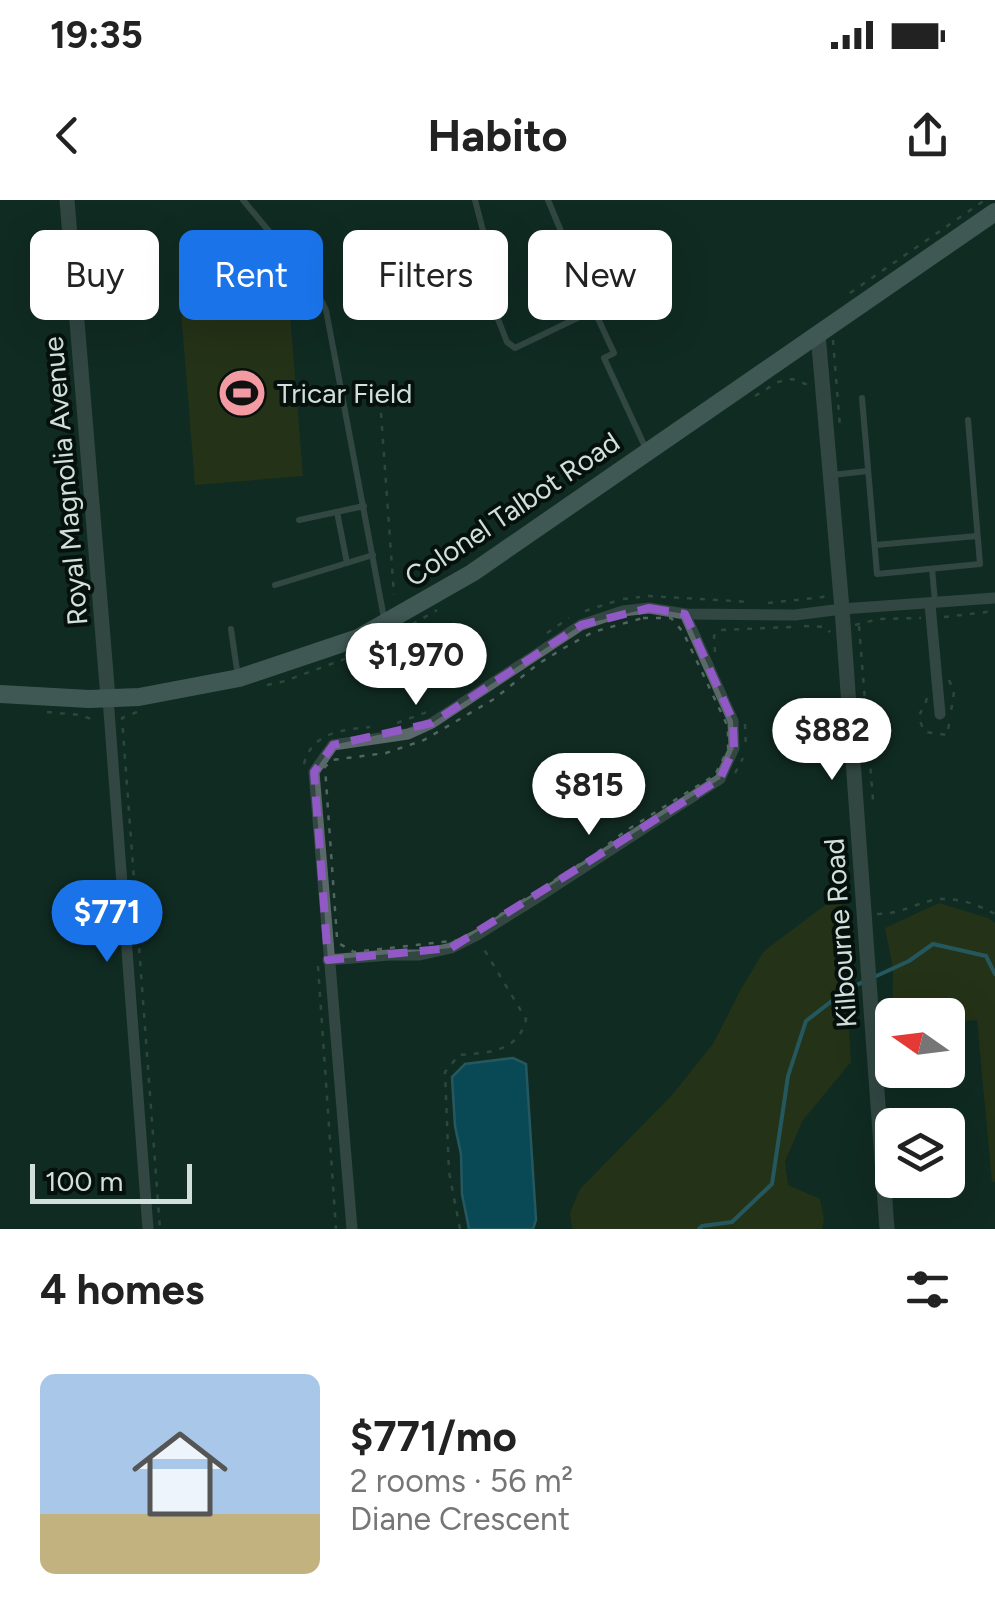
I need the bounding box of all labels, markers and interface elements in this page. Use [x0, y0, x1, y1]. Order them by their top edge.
text: 19:35 [50, 12, 143, 58]
icon: back [40, 108, 95, 163]
text: Habito [427, 108, 568, 162]
icon: share [900, 108, 955, 163]
chip: Buy [30, 230, 159, 320]
chip: Rent [179, 230, 323, 320]
chip: Filters [343, 230, 508, 320]
chip: New [528, 230, 672, 320]
street label: Royal Magnolia Avenue [35, 335, 95, 627]
sports icon: Tricar Field [216, 367, 268, 419]
place label: Tricar Field [277, 376, 412, 410]
street label: Colonel Talbot Road [398, 425, 626, 593]
pin: $1,970 [335, 623, 497, 708]
text: $1,970 [368, 636, 464, 674]
pin: $882 [773, 698, 891, 783]
text: $882 [794, 711, 870, 749]
pin: $815 [530, 753, 648, 838]
text: $815 [554, 766, 624, 804]
street label: Kilbourne Road [816, 837, 864, 1029]
pin: $771 [48, 880, 166, 965]
text: $771 [74, 893, 140, 931]
north arrow [875, 998, 965, 1088]
map controls [875, 998, 965, 1198]
button: layers [875, 1108, 965, 1198]
scale bar [30, 1159, 192, 1204]
text: 100 m [45, 1164, 123, 1198]
icon: filters [900, 1262, 955, 1317]
text: 4 homes [40, 1264, 204, 1315]
text: $771/mo [350, 1411, 517, 1462]
icon: home [120, 1414, 240, 1534]
text: 2 rooms · 56 m² [350, 1462, 573, 1500]
text: Diane Crescent [350, 1500, 570, 1538]

